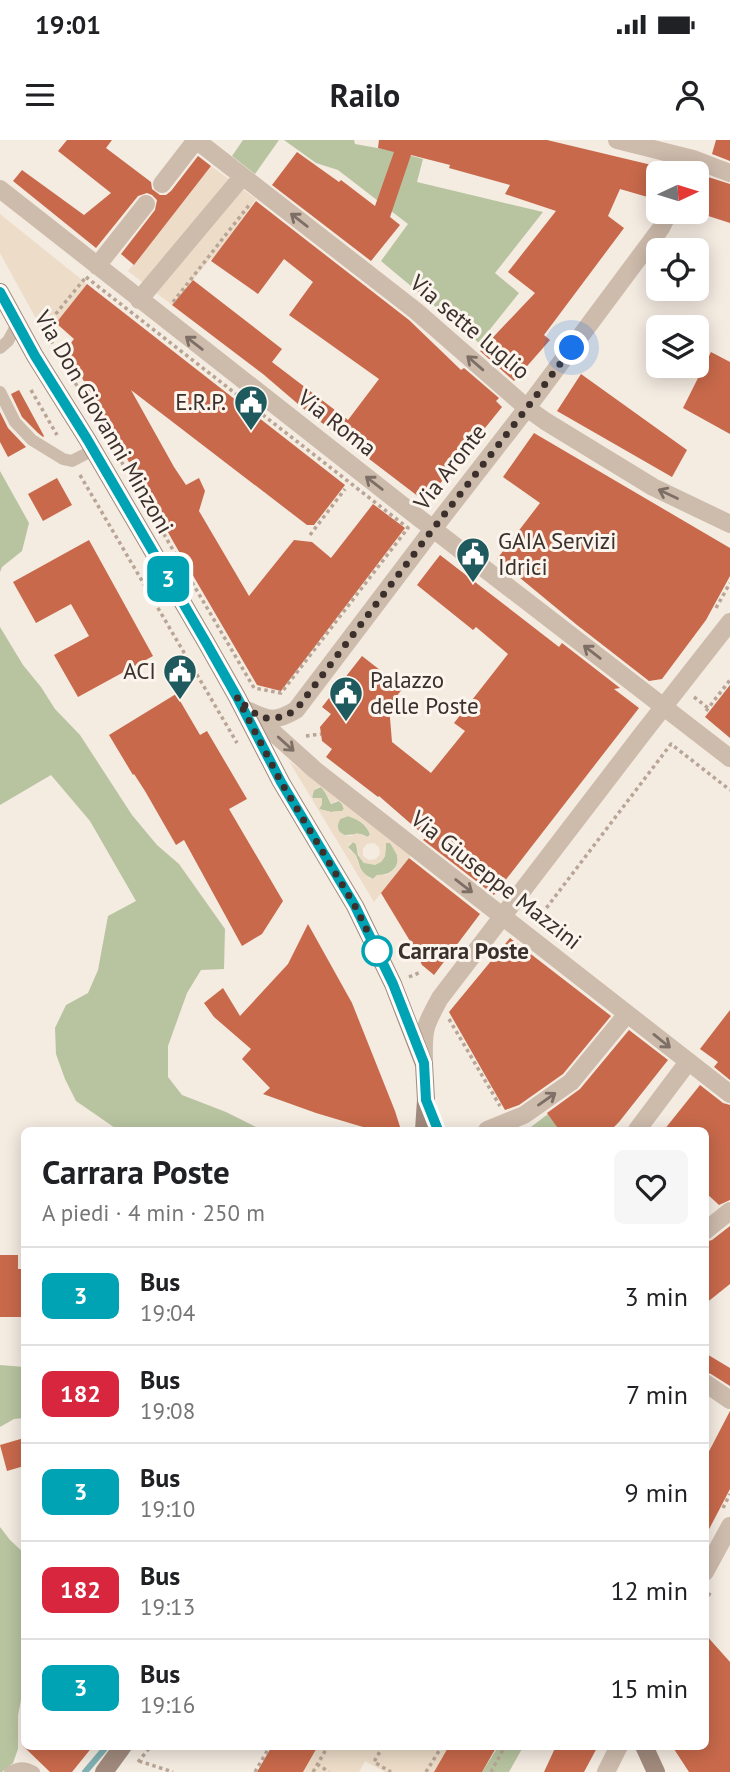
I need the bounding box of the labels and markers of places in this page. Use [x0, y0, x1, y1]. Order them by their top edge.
public building icon: E.R.P. [232, 383, 270, 432]
place label: E.R.P. [175, 387, 226, 416]
place label: GAIA Servizi Idrici [498, 526, 616, 581]
public building icon: GAIA Servizi Idrici [454, 535, 492, 584]
public building icon: ACI [161, 652, 199, 701]
place label: ACI [123, 656, 156, 685]
place label: Palazzo delle Poste [370, 665, 479, 720]
public building icon: Palazzo delle Poste [327, 674, 365, 723]
marker: Carrara Poste [362, 936, 392, 966]
place label: Carrara Poste [398, 936, 529, 965]

